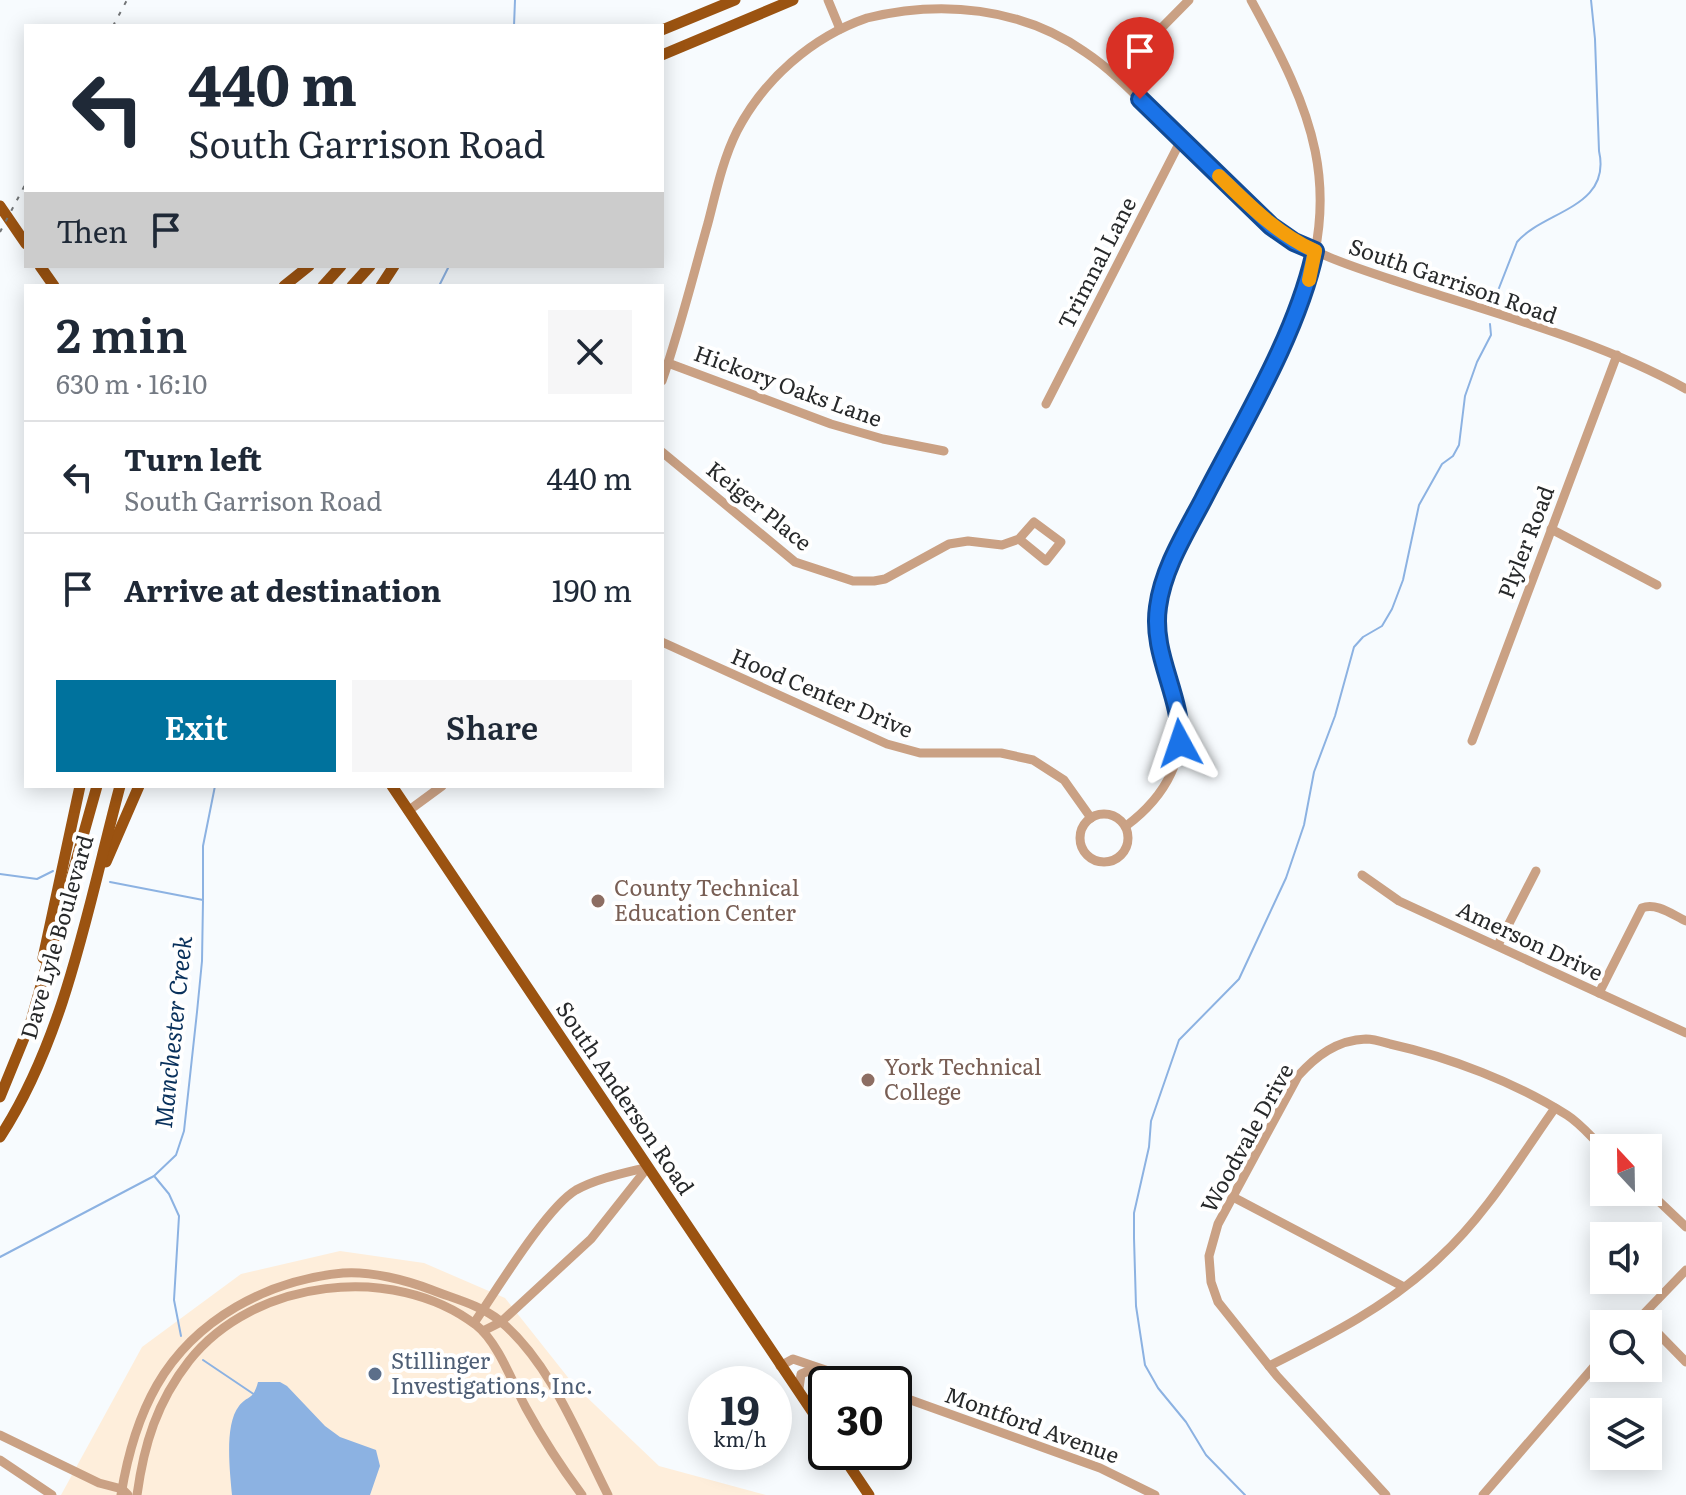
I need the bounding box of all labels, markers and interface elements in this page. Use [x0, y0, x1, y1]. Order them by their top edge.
pin [1106, 17, 1174, 99]
icon: arrive [1118, 29, 1162, 73]
text: 440 m [188, 40, 357, 123]
icon: left [56, 56, 160, 160]
text: South Garrison Road [188, 116, 545, 169]
street label: Trimnal Lane [1048, 191, 1143, 334]
text: Then [56, 208, 128, 252]
icon: arrive [144, 208, 188, 252]
street label: South Garrison Road [1345, 228, 1562, 331]
text: 2 min [56, 297, 188, 368]
button: close [548, 310, 632, 394]
street label: Hickory Oaks Lane [690, 335, 887, 434]
text: 630 m · 16:10 [56, 363, 207, 402]
text: Turn left [124, 436, 262, 480]
street label: Keiger Place [700, 452, 820, 558]
icon: left [56, 455, 100, 499]
text: 440 m [547, 455, 632, 499]
text: South Garrison Road [124, 480, 382, 519]
street label: Plyler Road [1488, 480, 1561, 603]
icon: arrive [56, 567, 100, 611]
text: Arrive at destination [124, 567, 441, 611]
text: 190 m [552, 567, 632, 611]
street label: Hood Center Drive [726, 638, 919, 745]
button: Exit [56, 680, 336, 772]
button: Share [352, 680, 632, 772]
position arrow [1138, 701, 1222, 785]
street label: Dave Lyle Boulevard [11, 831, 101, 1043]
place label: County Technical Education Center [614, 870, 799, 928]
street label: Amerson Drive [1452, 891, 1609, 988]
marker: County Technical Education Center [589, 892, 607, 910]
water label: Manchester Creek [144, 933, 199, 1130]
street label: South Anderson Road [549, 994, 703, 1201]
place label: York Technical College [884, 1049, 1041, 1107]
street label: Woodvale Drive [1191, 1057, 1300, 1218]
marker: York Technical College [859, 1071, 877, 1089]
north arrow [1590, 1134, 1662, 1206]
map controls [1590, 1134, 1662, 1470]
button: sound [1590, 1222, 1662, 1294]
button: search [1590, 1310, 1662, 1382]
place label: Stillinger Investigations, Inc. [391, 1343, 593, 1401]
marker: Stillinger Investigations, Inc. [366, 1365, 384, 1383]
speed limit sign: 30 [808, 1366, 912, 1470]
street label: Montford Avenue [941, 1377, 1124, 1470]
text: 19 [720, 1378, 760, 1437]
button: layers [1590, 1398, 1662, 1470]
text: km/h [713, 1423, 767, 1453]

